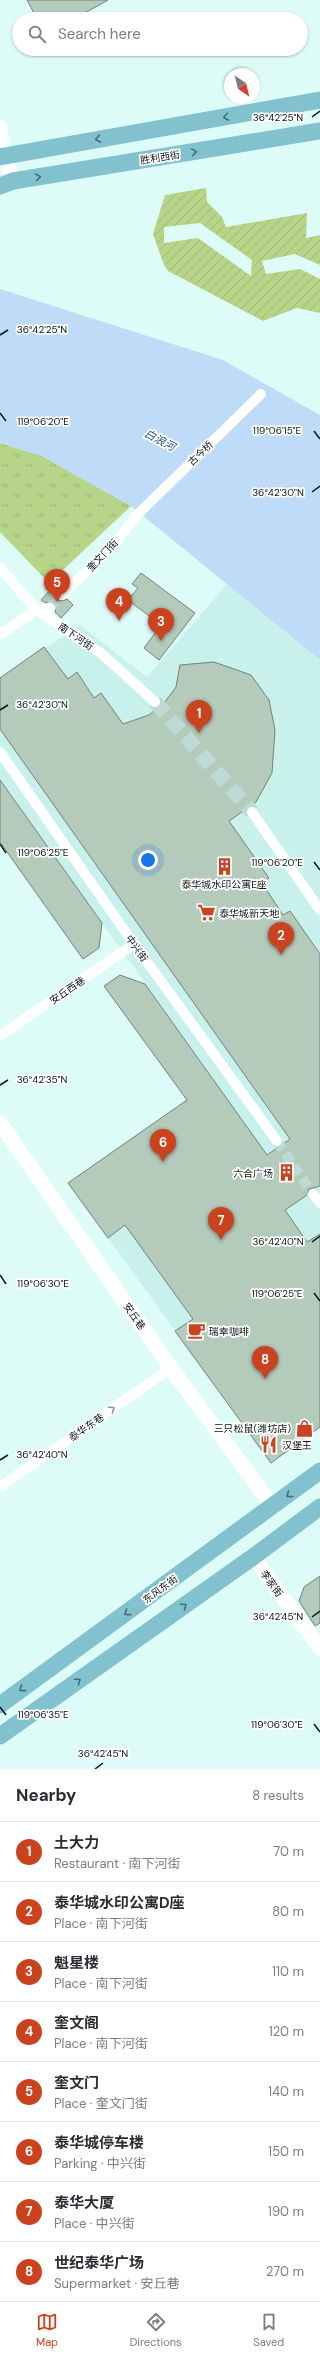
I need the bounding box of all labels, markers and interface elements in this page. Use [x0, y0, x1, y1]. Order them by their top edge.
search box [12, 12, 308, 56]
icon: search [26, 23, 48, 45]
text: Search here [58, 24, 141, 44]
north arrow [224, 68, 260, 104]
text: 36°42'25"N [253, 111, 303, 124]
one-way arrow [223, 112, 229, 120]
one-way arrow [95, 134, 101, 143]
street label: 胜利西街 [139, 148, 181, 167]
one-way arrow [191, 148, 197, 156]
one-way arrow [35, 173, 41, 182]
text: 36°42'25"N [17, 323, 67, 336]
text: 119°06'20"E [17, 415, 69, 428]
text: 119°06'15"E [253, 424, 301, 437]
water label: 白浪河 [142, 426, 180, 455]
street label: 古今桥 [185, 438, 216, 468]
text: 36°42'30"N [252, 486, 304, 499]
street label: 奎文门街 [84, 536, 121, 574]
pin: 5 [44, 569, 70, 602]
pin: 4 [106, 588, 132, 621]
pin: 3 [148, 608, 174, 641]
street label: 南下河街 [56, 620, 96, 653]
text: 36°42'30"N [16, 698, 68, 711]
pin: 1 [186, 700, 212, 733]
text: 119°06'25"E [18, 846, 69, 859]
your location [138, 850, 158, 870]
text: 119°06'20"E [251, 856, 303, 869]
building icon: 泰华城水印公寓E座 [214, 857, 234, 877]
place label: 泰华城水印公寓E座 [181, 878, 267, 891]
supermarket icon: 泰华城新天地 [196, 903, 216, 923]
place label: 泰华城新天地 [219, 907, 280, 920]
pin: 2 [268, 922, 294, 955]
street label: 中兴街 [123, 932, 151, 964]
street label: 安丘西巷 [47, 974, 87, 1007]
text: 36°42'35"N [17, 1073, 67, 1086]
pin: 6 [150, 1129, 176, 1162]
building icon: 六合广场 [276, 1163, 296, 1183]
place label: 六合广场 [233, 1167, 273, 1180]
pin: 7 [208, 1207, 234, 1240]
text: 36°42'40"N [252, 1235, 304, 1248]
text: 119°06'30"E [17, 1277, 69, 1290]
text: 119°06'25"E [252, 1287, 303, 1300]
street label: 安丘巷 [121, 1300, 149, 1332]
cafe icon: 瑞幸咖啡 [186, 1321, 206, 1341]
place label: 瑞幸咖啡 [209, 1325, 249, 1338]
pin: 8 [252, 1346, 278, 1379]
one-way arrow [108, 1407, 115, 1414]
street label: 泰华东巷 [66, 1411, 106, 1444]
shop icon: 三只松鼠(潍坊店) [294, 1418, 314, 1438]
place label: 三只松鼠(潍坊店) [214, 1422, 291, 1435]
restaurant icon: 汉堡王 [259, 1435, 279, 1455]
place label: 汉堡王 [282, 1439, 312, 1452]
text: 36°42'40"N [16, 1448, 68, 1461]
one-way arrow [286, 1490, 293, 1497]
street label: 李家街 [258, 1567, 286, 1599]
street label: 东风东街 [140, 1572, 180, 1606]
one-way arrow [180, 1604, 187, 1611]
one-way arrow [125, 1608, 132, 1615]
text: 36°42'45"N [253, 1610, 303, 1623]
one-way arrow [73, 1679, 80, 1686]
one-way arrow [19, 1684, 26, 1692]
text: 119°06'35"E [17, 1708, 69, 1721]
text: 119°06'30"E [251, 1718, 303, 1731]
text: 36°42'45"N [78, 1747, 128, 1760]
text: Nearby [16, 1784, 76, 1806]
text: 8 results [252, 1787, 304, 1804]
text: 土大力 [54, 1833, 99, 1853]
text: 1 [27, 1843, 31, 1860]
text: 70 m [273, 1843, 304, 1860]
text: Restaurant · 南下河街 [54, 1855, 181, 1872]
text: 泰华城水印公寓D座 [54, 1893, 185, 1913]
text: 2 [25, 1903, 33, 1920]
text: 80 m [272, 1903, 304, 1920]
text: Place · 南下河街 [54, 1915, 148, 1932]
text: 魁星楼 [54, 1953, 99, 1973]
text: 3 [25, 1963, 33, 1980]
text: 110 m [272, 1963, 304, 1980]
text: Place · 南下河街 [54, 1975, 148, 1992]
text: 奎文阁 [54, 2013, 99, 2033]
text: 4 [25, 2023, 33, 2040]
text: 120 m [269, 2023, 304, 2040]
text: Place · 南下河街 [54, 2035, 148, 2052]
text: 奎文门 [54, 2073, 99, 2093]
text: 5 [25, 2083, 33, 2100]
text: 140 m [268, 2083, 304, 2100]
text: Place · 奎文门街 [54, 2095, 148, 2112]
text: 泰华城停车楼 [54, 2133, 144, 2153]
text: 6 [25, 2143, 33, 2160]
text: 150 m [268, 2143, 304, 2160]
text: Parking · 中兴街 [54, 2155, 146, 2172]
text: 泰华大厦 [54, 2193, 114, 2213]
text: 7 [26, 2203, 32, 2220]
text: 190 m [268, 2203, 304, 2220]
text: Place · 中兴街 [54, 2215, 135, 2232]
text: 世纪泰华广场 [54, 2253, 144, 2273]
text: 8 [25, 2263, 33, 2280]
text: 270 m [266, 2263, 304, 2280]
text: Supermarket · 安丘巷 [54, 2275, 180, 2292]
tab: Map [36, 2311, 58, 2349]
tab: Directions [130, 2311, 182, 2349]
tab: Saved [253, 2311, 284, 2349]

